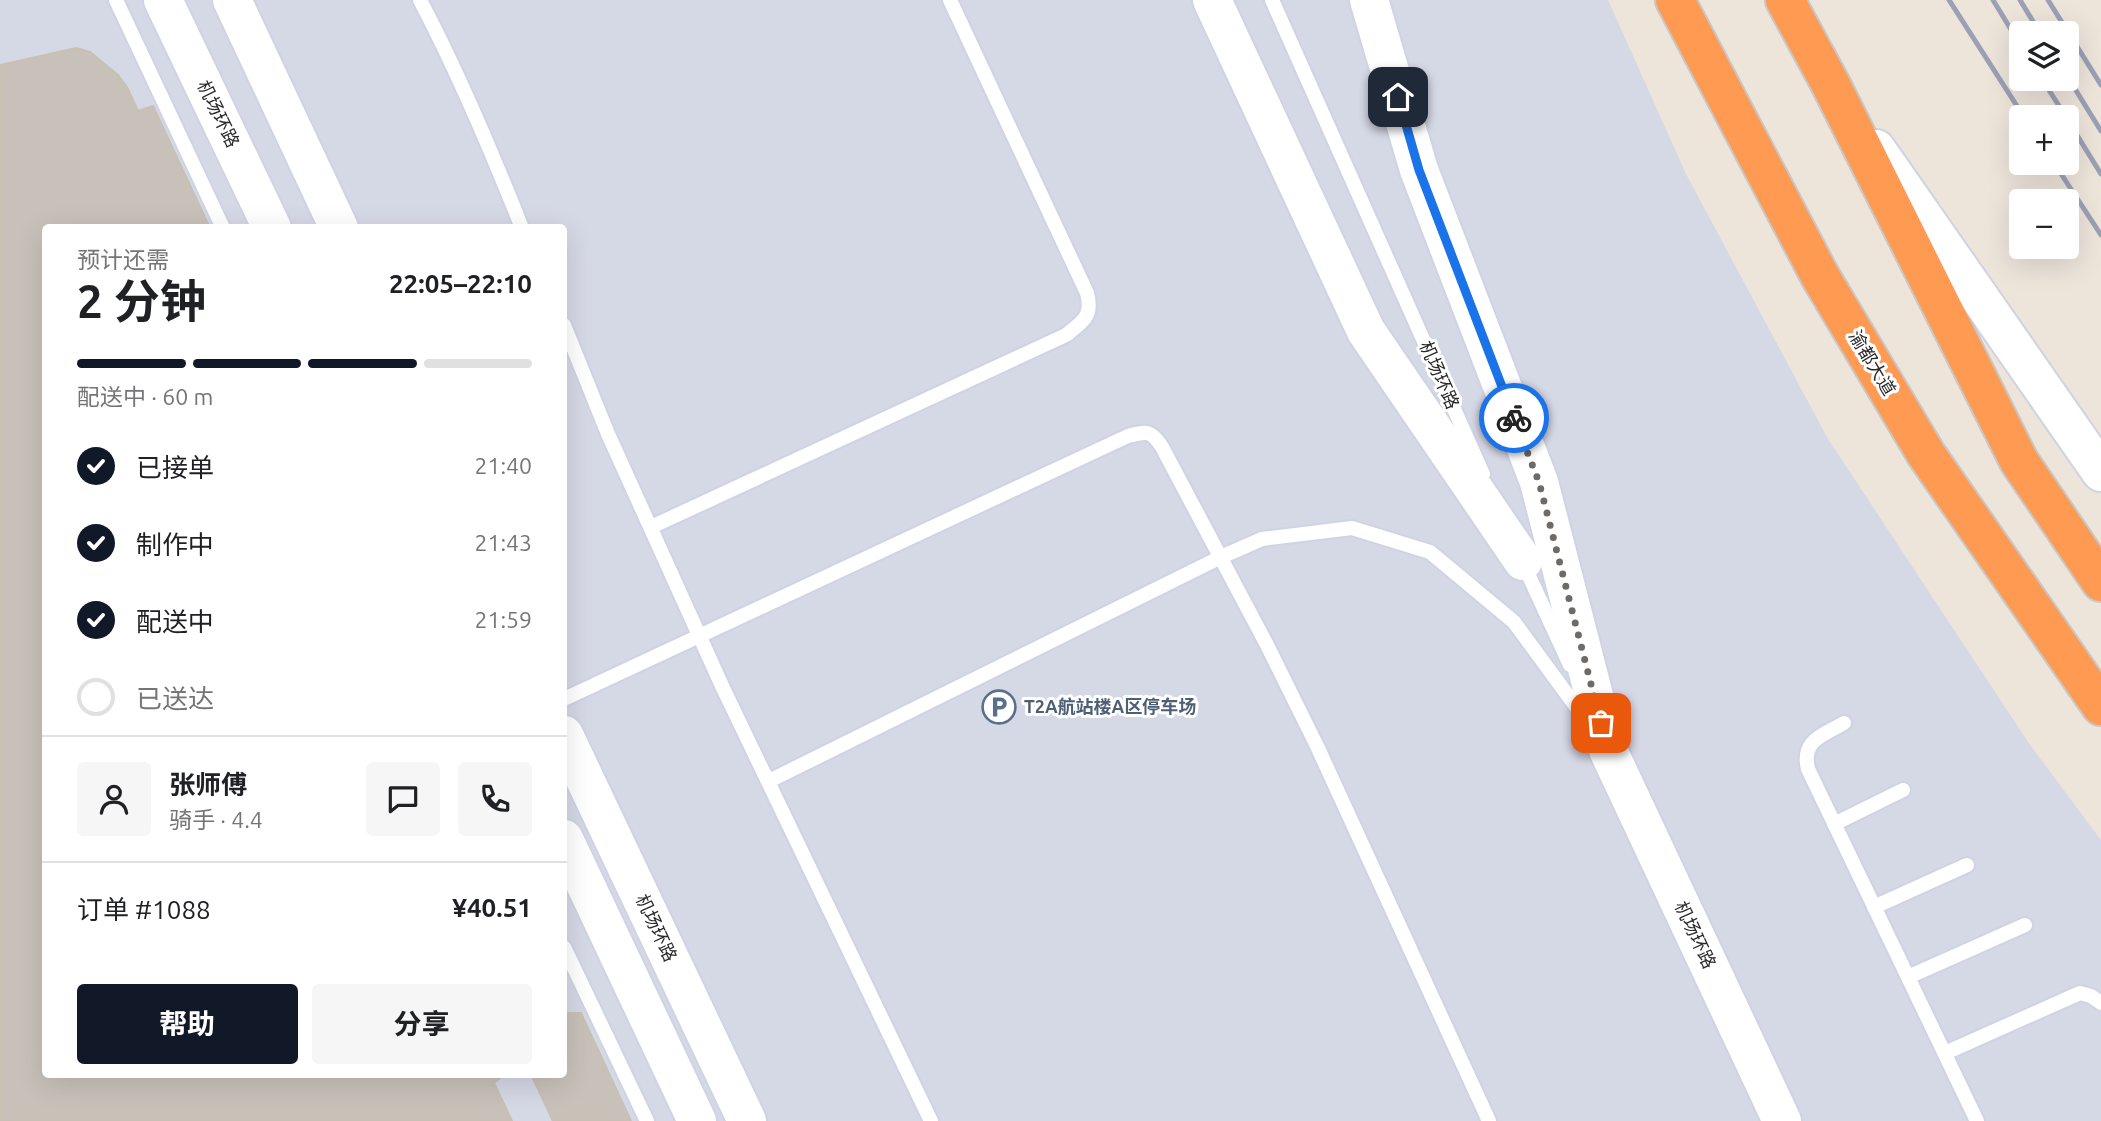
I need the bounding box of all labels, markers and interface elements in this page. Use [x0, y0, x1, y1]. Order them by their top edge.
map controls [2009, 21, 2079, 259]
button: layers [2009, 21, 2079, 91]
pin [1368, 67, 1428, 127]
street label: 机场环路 [194, 77, 244, 150]
icon: home [1379, 78, 1417, 116]
button: + [2009, 105, 2079, 175]
button: − [2009, 189, 2079, 259]
text: 预计还需 [77, 247, 169, 272]
text: 22:05–22:10 [389, 269, 532, 298]
text: 2 分钟 [77, 275, 206, 327]
street label: 渝都大道 [1846, 326, 1900, 398]
street label: 机场环路 [1416, 338, 1464, 412]
courier [1479, 383, 1549, 453]
text: 配送中 · 60 m [77, 384, 213, 409]
icon: bike [1495, 399, 1533, 437]
icon: check [77, 447, 115, 485]
text: 已接单 [136, 453, 214, 482]
text: 21:40 [474, 453, 532, 478]
icon: check [77, 524, 115, 562]
text: 制作中 [136, 530, 214, 559]
text: 21:43 [474, 530, 532, 555]
icon: check [77, 601, 115, 639]
text: 配送中 [136, 607, 214, 636]
text: 21:59 [474, 607, 532, 632]
text: 已送达 [136, 684, 214, 713]
parking icon: T2A航站楼A区停车场 [980, 688, 1018, 726]
pin [1571, 693, 1631, 753]
place label: T2A航站楼A区停车场 [1024, 696, 1196, 716]
icon: bag [1582, 704, 1620, 742]
button: person [77, 762, 151, 836]
button: chat [366, 762, 440, 836]
button: phone [458, 762, 532, 836]
text: 张师傅 [169, 770, 247, 799]
text: 骑手 · 4.4 [169, 807, 263, 832]
street label: 机场环路 [633, 891, 681, 964]
text: ¥40.51 [452, 893, 532, 922]
text: 订单 #1088 [77, 895, 211, 924]
street label: 机场环路 [1672, 898, 1720, 971]
button: 帮助 [77, 984, 298, 1064]
button: 分享 [312, 984, 532, 1064]

